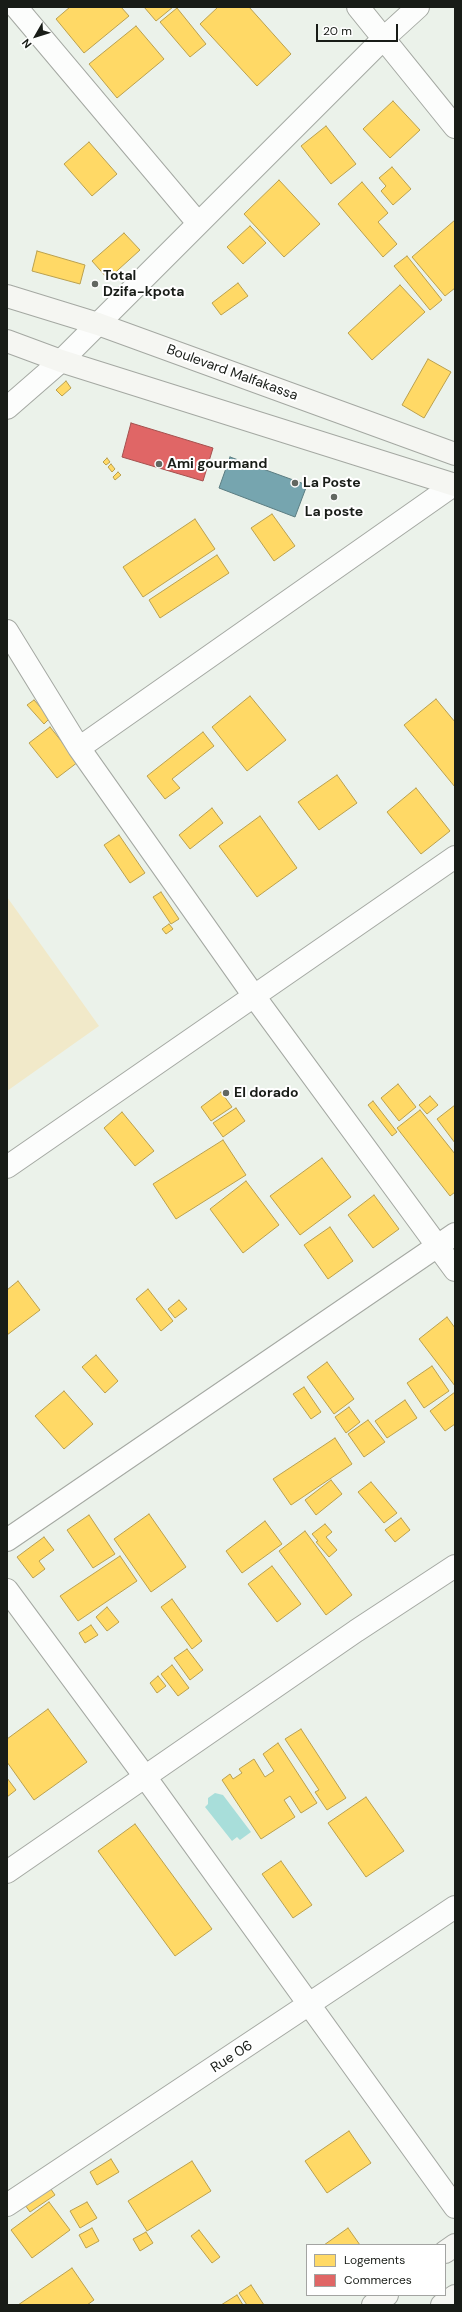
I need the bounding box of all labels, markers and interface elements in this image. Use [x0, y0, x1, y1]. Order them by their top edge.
north arrow [16, 16, 56, 56]
scale bar [318, 16, 400, 42]
text: 20 m [323, 23, 352, 39]
text: N [19, 36, 35, 51]
place label: Total Dzifa-kpota [103, 268, 185, 300]
marker: Total Dzifa-kpota [90, 279, 100, 289]
street label: Boulevard Malfakassa [164, 341, 300, 405]
place label: Ami gourmand [167, 456, 267, 472]
marker: Ami gourmand [154, 459, 164, 469]
place label: La Poste [303, 475, 361, 491]
marker: La Poste [290, 478, 300, 488]
marker: La poste [329, 492, 339, 502]
place label: La poste [305, 504, 363, 520]
place label: El dorado [234, 1085, 299, 1101]
marker: El dorado [221, 1088, 231, 1098]
street label: Rue 06 [208, 2037, 256, 2077]
legend [306, 2244, 446, 2296]
text: Logements [344, 2252, 405, 2268]
text: Commerces [344, 2272, 412, 2288]

